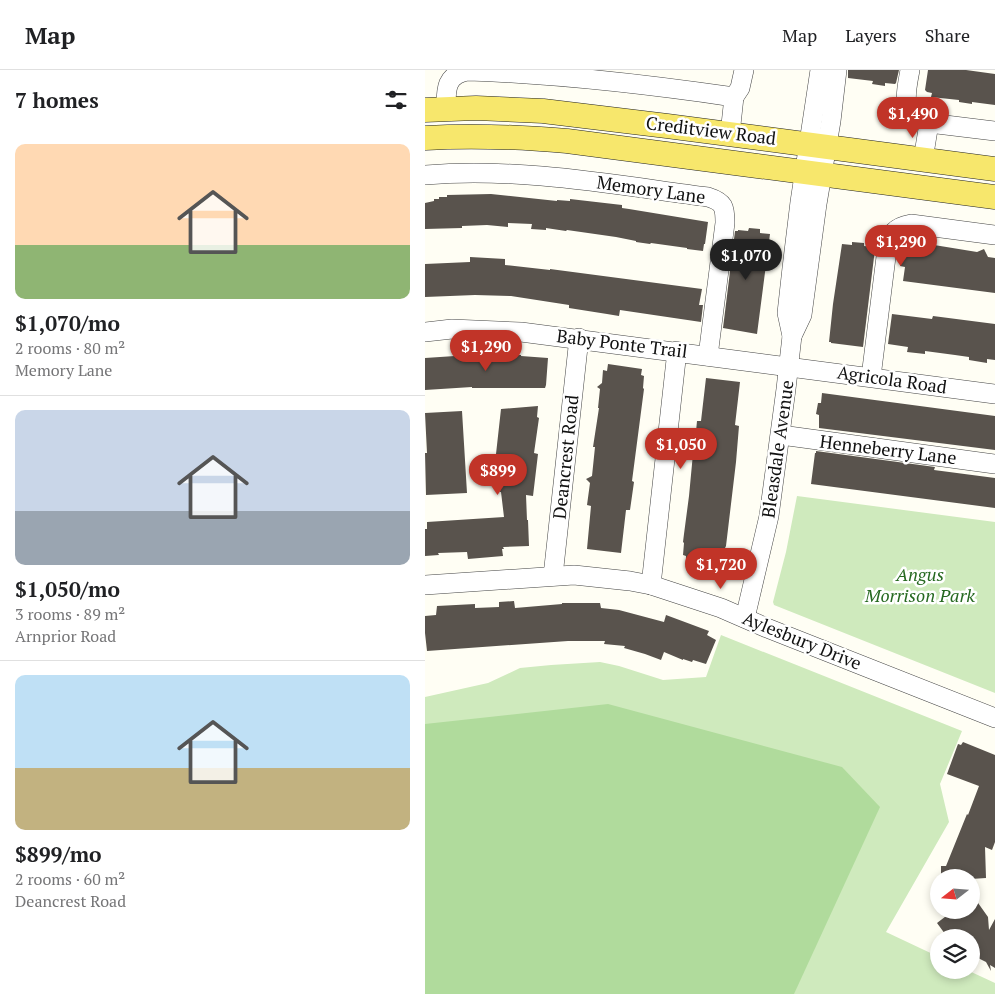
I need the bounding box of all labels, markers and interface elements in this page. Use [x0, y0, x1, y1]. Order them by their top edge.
text: Map [25, 19, 75, 51]
text: Map [782, 23, 817, 47]
text: Layers [845, 23, 897, 47]
text: Share [925, 23, 970, 47]
text: 7 homes [15, 86, 99, 114]
icon: filters [382, 86, 410, 114]
pin: $1,490 [872, 97, 954, 139]
text: $1,490 [888, 102, 938, 124]
street label: Creditview Road [645, 110, 778, 150]
street label: Memory Lane [595, 170, 707, 209]
icon: home [168, 177, 258, 267]
pin: $1,290 [860, 224, 942, 267]
text: $1,290 [876, 230, 926, 252]
pin: $1,070 [705, 238, 787, 281]
text: $1,070 [721, 244, 771, 266]
text: $1,070/mo [15, 309, 120, 337]
street label: Baby Ponte Trail [555, 323, 689, 363]
pin: $1,290 [445, 330, 527, 372]
text: $1,290 [461, 335, 511, 357]
text: 2 rooms · 80 m² [15, 337, 125, 359]
text: Memory Lane [15, 359, 112, 381]
street label: Agricola Road [836, 359, 949, 399]
street label: Bleasdale Avenue [755, 378, 799, 519]
street label: Deancrest Road [547, 394, 583, 520]
pin: $1,050 [640, 428, 722, 470]
street label: Henneberry Lane [818, 429, 958, 469]
text: $1,050 [656, 433, 706, 455]
icon: home [168, 442, 258, 532]
pin: $899 [468, 454, 528, 496]
text: $899 [480, 459, 516, 481]
pin: $1,720 [680, 548, 762, 590]
text: $1,720 [696, 553, 746, 575]
park label: Angus Morrison Park [864, 562, 975, 607]
text: $1,050/mo [15, 575, 120, 603]
text: 3 rooms · 89 m² [15, 603, 125, 625]
street label: Aylesbury Drive [739, 605, 865, 675]
text: Arnprior Road [15, 625, 116, 647]
icon: home [168, 707, 258, 797]
text: $899/mo [15, 840, 102, 868]
text: 2 rooms · 60 m² [15, 868, 125, 890]
north arrow [930, 869, 980, 919]
map controls [930, 869, 980, 979]
text: Deancrest Road [15, 890, 126, 912]
button: layers [930, 929, 980, 979]

